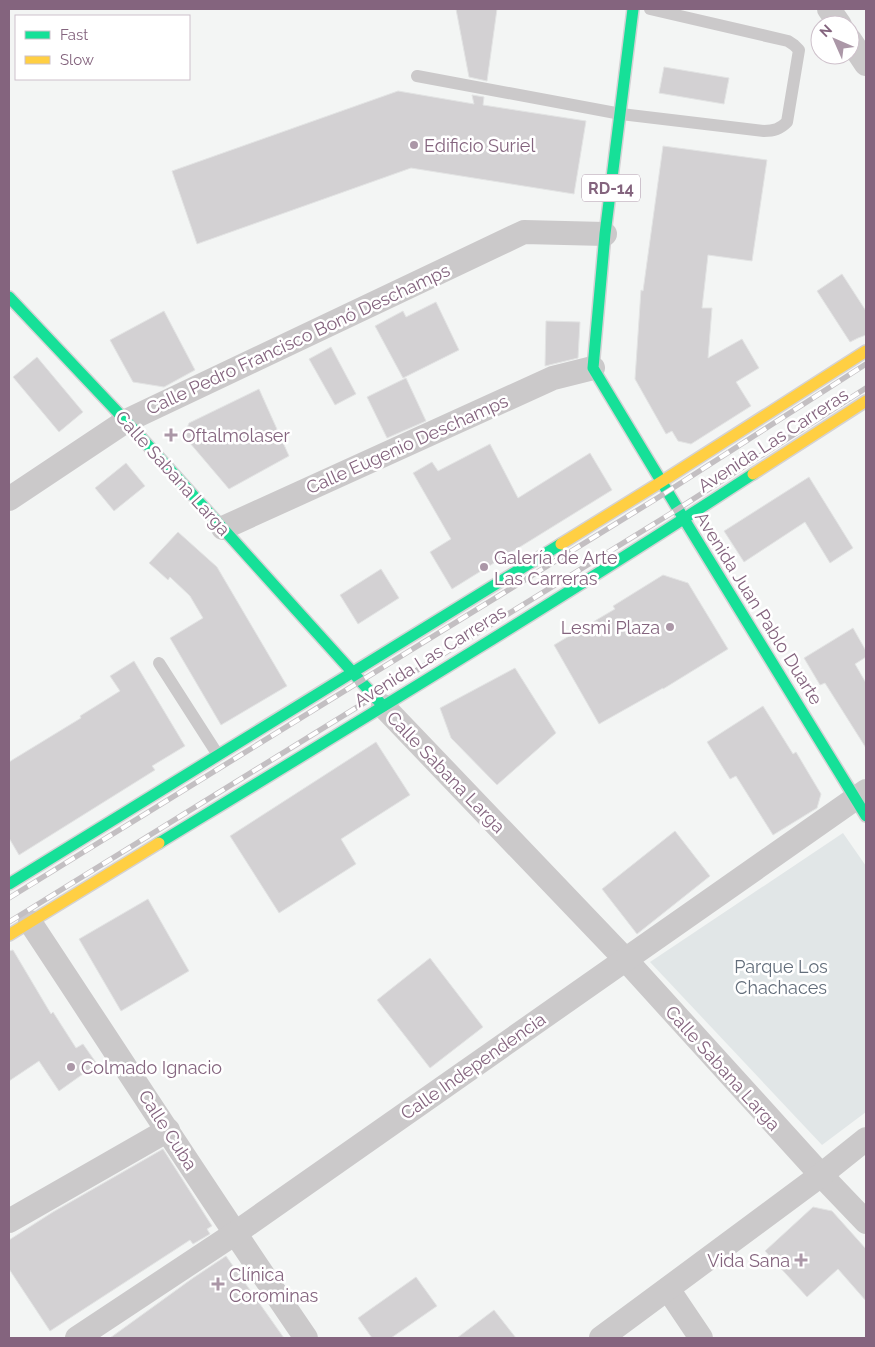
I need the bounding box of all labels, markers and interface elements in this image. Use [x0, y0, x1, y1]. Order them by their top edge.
legend [15, 15, 190, 80]
north arrow [810, 15, 860, 65]
text: N [816, 21, 835, 40]
text: Fast [60, 26, 88, 44]
text: Slow [60, 51, 94, 69]
place label: Edificio Suriel [424, 135, 535, 156]
marker: Edificio Suriel [408, 139, 420, 151]
road number: RD-14 [582, 174, 640, 202]
street label: Calle Pedro Francisco Bonó Deschamps [143, 259, 453, 419]
street label: Avenida Las Carreras [694, 383, 852, 496]
street label: Calle Eugenio Deschamps [303, 390, 511, 498]
street label: Calle Sabana Larga [111, 406, 235, 540]
place label: Oftalmolaser [182, 425, 290, 446]
marker: Oftalmolaser [164, 428, 178, 442]
street label: Avenida Juan Pablo Duarte [691, 508, 827, 709]
place label: Galería de Arte Las Carreras [494, 547, 618, 589]
marker: Galería de Arte Las Carreras [478, 561, 490, 573]
street label: Avenida Las Carreras [350, 601, 510, 711]
place label: Lesmi Plaza [561, 617, 660, 638]
marker: Lesmi Plaza [664, 621, 676, 633]
street label: Calle Sabana Larga [383, 707, 509, 837]
park label: Parque Los Chachaces [734, 956, 828, 998]
street label: Calle Sabana Larga [661, 1001, 785, 1135]
street label: Calle Independencia [397, 1008, 549, 1124]
place label: Colmado Ignacio [81, 1057, 222, 1078]
marker: Colmado Ignacio [65, 1061, 77, 1073]
street label: Calle Cuba [134, 1086, 202, 1174]
place label: Vida Sana [707, 1250, 790, 1271]
marker: Vida Sana [794, 1253, 808, 1267]
place label: Clínica Corominas [229, 1264, 319, 1306]
marker: Clínica Corominas [211, 1277, 225, 1291]

